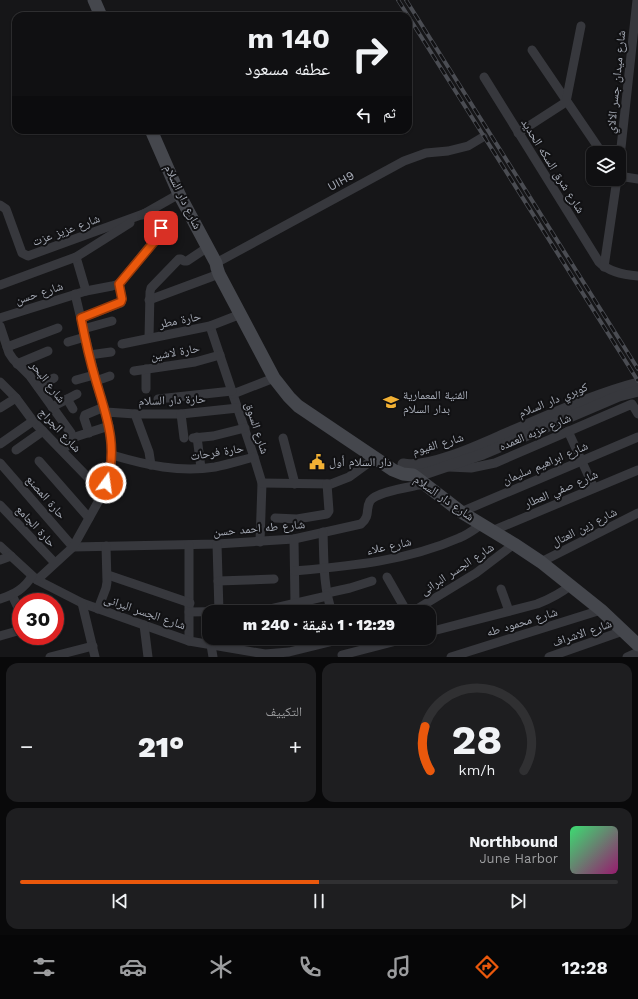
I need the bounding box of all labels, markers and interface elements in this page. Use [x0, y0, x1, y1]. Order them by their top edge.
text: 140 m [247, 22, 330, 55]
icon: right [344, 28, 396, 80]
street label: شارع ميدان جسر الالاي [604, 30, 631, 135]
text: عطفه مسعود [245, 58, 330, 79]
icon: left [353, 104, 375, 126]
text: ثم [383, 104, 396, 122]
street label: شارع شرق السكه الحديد [517, 116, 588, 216]
map controls [586, 146, 626, 186]
button: layers [586, 146, 626, 186]
street label: شارع دار السلام [160, 162, 205, 232]
street label: UIH9 [325, 168, 357, 194]
street label: شارع عزيز عزت [30, 211, 102, 250]
pin [144, 211, 178, 245]
icon: arrive [150, 217, 172, 239]
street label: شارع حسن [13, 279, 65, 308]
street label: حارة مطر [157, 309, 202, 331]
street label: حارة لاشين [149, 341, 201, 363]
street label: شارع البحر [26, 358, 69, 406]
street label: كوبري دار السلام [516, 380, 591, 423]
place label: الفنية المعمارية بدار السلام [403, 388, 468, 417]
street label: حارة دار السلام [138, 392, 206, 409]
school or university icon: الفنية المعمارية بدار السلام [382, 393, 400, 411]
street label: شارع السوق [241, 400, 272, 456]
street label: شارع الجراج [35, 405, 84, 456]
street label: شارع عزبه العمده [497, 411, 573, 454]
street label: شارع الفيوم [411, 430, 466, 459]
street label: شارع ابراهيم سليمان [500, 439, 590, 488]
street label: حارة فرحات [189, 441, 245, 463]
public building icon: دار السلام أول [308, 453, 326, 471]
place label: دار السلام أول [329, 455, 392, 470]
position arrow [85, 462, 127, 504]
street label: شارع صفي العطار [521, 467, 601, 514]
street label: حارة المصنع [23, 472, 69, 522]
street label: شارع دار السلام [411, 472, 477, 525]
street label: حارة الجامع [13, 502, 59, 550]
street label: شارع زين العتال [549, 504, 620, 550]
street label: شارع طه احمد حسن [212, 517, 306, 540]
street label: شارع علاء [365, 534, 413, 559]
street label: شارع الجسر البرانى [417, 540, 497, 599]
street label: شارع الجسر البرانى [102, 591, 188, 633]
speed limit sign: 30 [12, 593, 64, 645]
street label: شارع محمود طه [485, 605, 560, 640]
text: 12:29 · 1 دقيقة · 240 m [243, 616, 395, 634]
street label: شارع الاشراف [551, 616, 614, 651]
text: التكييف [266, 704, 302, 719]
text: 28 [452, 714, 502, 763]
text: 21° [138, 729, 184, 764]
text: − [20, 734, 33, 759]
text: + [289, 734, 302, 759]
text: km/h [459, 761, 495, 777]
text: Northbound [469, 833, 558, 851]
text: June Harbor [479, 851, 558, 866]
icon: previous [109, 890, 131, 912]
icon: pause [308, 890, 330, 912]
icon: next [507, 890, 529, 912]
icon: filters [30, 953, 58, 981]
icon: car [119, 953, 147, 981]
icon: climate [207, 953, 235, 981]
icon: phone [296, 953, 324, 981]
icon: music [385, 953, 413, 981]
icon: directions [473, 953, 501, 981]
text: 12:28 [562, 957, 608, 978]

